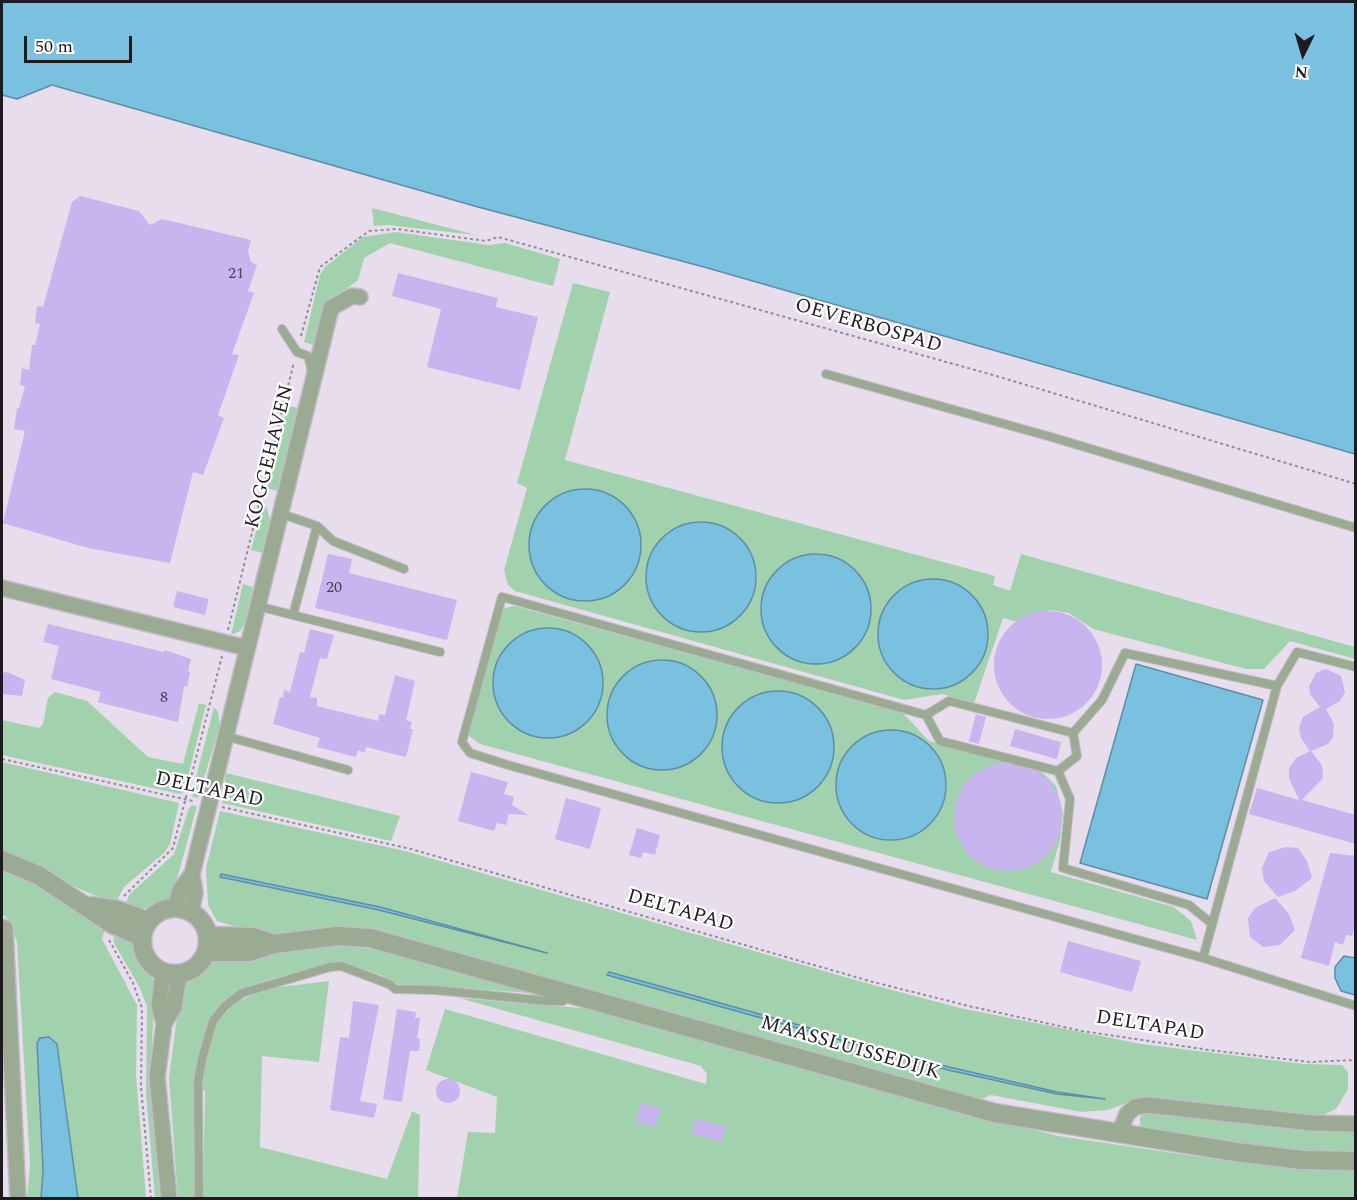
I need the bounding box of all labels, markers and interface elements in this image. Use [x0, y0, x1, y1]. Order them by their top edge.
scale bar [27, 24, 135, 62]
north arrow [1273, 24, 1333, 84]
text: 50 m [35, 33, 73, 60]
text: N [1294, 59, 1309, 84]
house number: 21 [228, 265, 244, 285]
street label: OEVERBOSPAD [792, 295, 944, 359]
street label: KOGGEHAVEN [242, 383, 300, 531]
house number: 20 [326, 579, 342, 599]
house number: 8 [160, 689, 168, 709]
street label: DELTAPAD [153, 768, 265, 814]
street label: DELTAPAD [624, 885, 736, 939]
street label: DELTAPAD [1094, 1007, 1206, 1047]
street label: MAASSLUISSEDIJK [757, 1012, 943, 1086]

